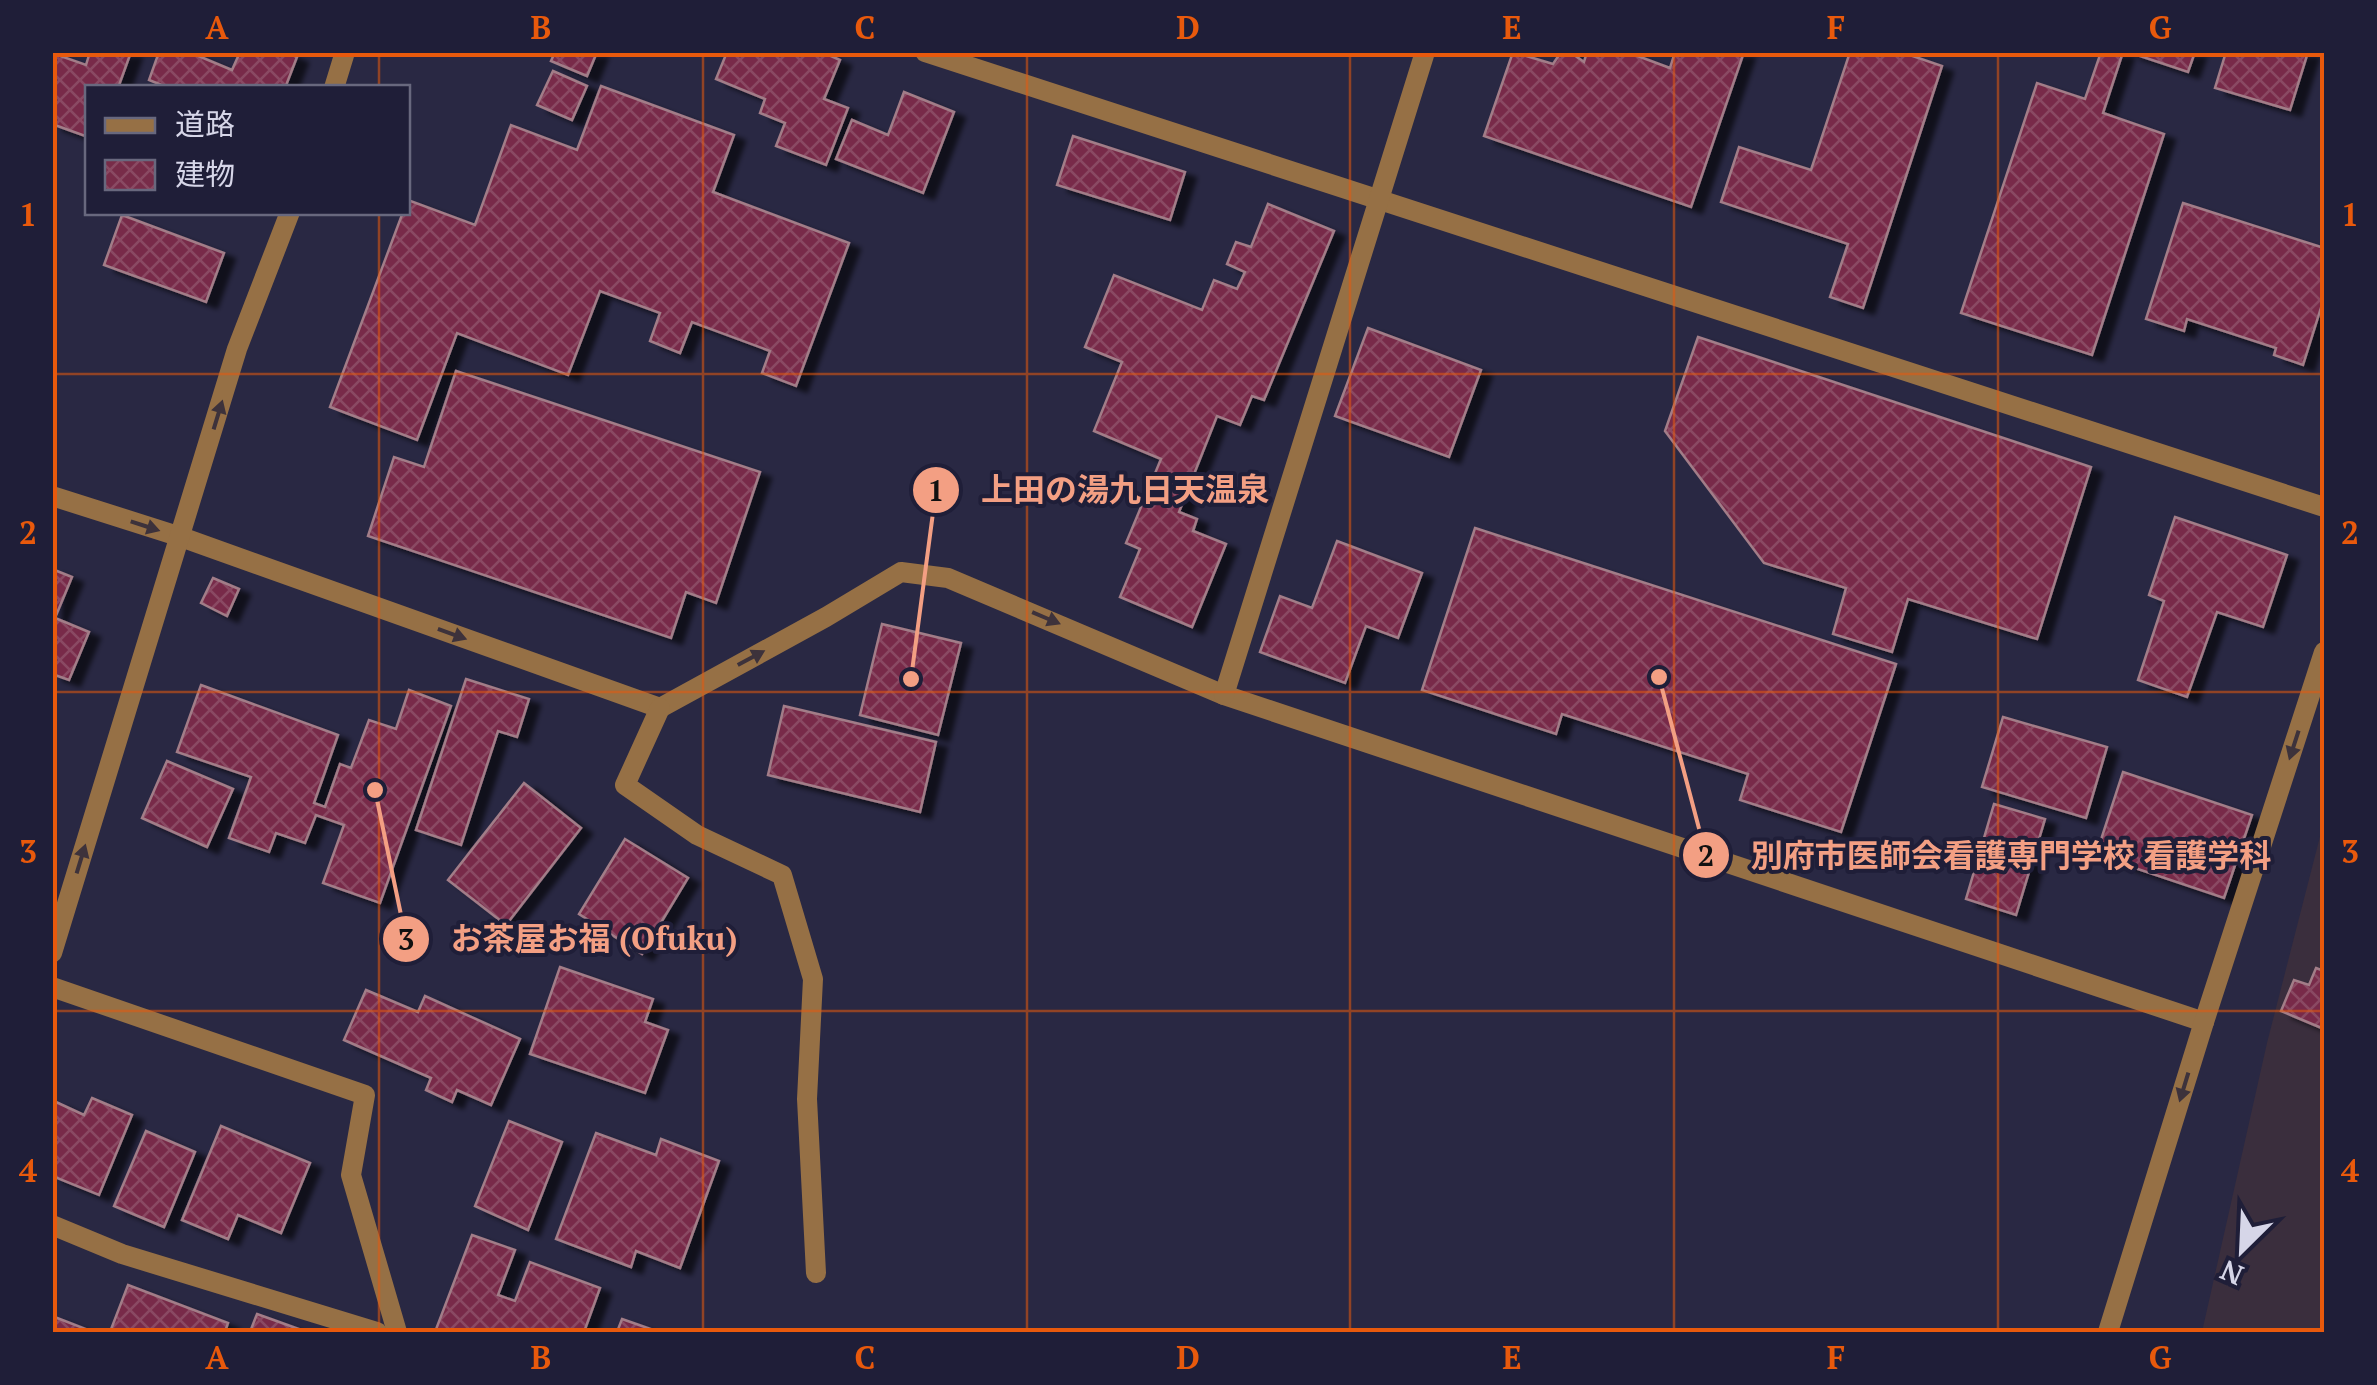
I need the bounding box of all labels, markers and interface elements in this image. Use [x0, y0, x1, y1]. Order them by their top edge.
text: A [205, 6, 229, 48]
text: B [531, 6, 551, 48]
text: C [855, 6, 875, 48]
text: D [1176, 6, 1200, 48]
text: E [1502, 6, 1522, 48]
text: F [1827, 6, 1845, 48]
text: G [2149, 6, 2172, 48]
legend [85, 85, 410, 215]
text: 道路 [175, 104, 235, 144]
text: 建物 [175, 154, 235, 194]
text: 1 [19, 193, 37, 235]
text: 1 [2341, 193, 2359, 235]
one-way arrow [211, 399, 226, 430]
callout: 上田の湯九日天温泉 [911, 459, 1289, 521]
text: 上田の湯九日天温泉 [981, 468, 1269, 510]
text: 1 [928, 470, 944, 510]
text: 2 [19, 511, 37, 553]
text: 2 [2341, 511, 2359, 553]
one-way arrow [131, 519, 161, 534]
one-way arrow [1031, 610, 1061, 626]
one-way arrow [437, 627, 467, 642]
one-way arrow [737, 650, 766, 667]
one-way arrow [2286, 730, 2301, 760]
callout: 別府市医師会看護専門学校 看護学科 [1681, 824, 2291, 886]
text: 3 [19, 830, 37, 872]
text: 3 [2341, 830, 2359, 872]
text: 別府市医師会看護専門学校 看護学科 [1751, 834, 2271, 876]
text: 2 [1698, 835, 1714, 875]
one-way arrow [74, 844, 89, 874]
callout: お茶屋お福 (Ofuku) [381, 908, 758, 970]
text: お茶屋お福 (Ofuku) [450, 917, 738, 959]
text: 3 [398, 919, 414, 959]
one-way arrow [2176, 1072, 2191, 1103]
text: 4 [19, 1149, 37, 1191]
text: 4 [2341, 1149, 2359, 1191]
north arrow [2192, 1200, 2292, 1300]
text: N [2214, 1252, 2249, 1295]
text: A [205, 1336, 229, 1378]
text: B [531, 1336, 551, 1378]
text: C [855, 1336, 875, 1378]
text: D [1176, 1336, 1200, 1378]
text: E [1502, 1336, 1522, 1378]
text: F [1827, 1336, 1845, 1378]
text: G [2149, 1336, 2172, 1378]

